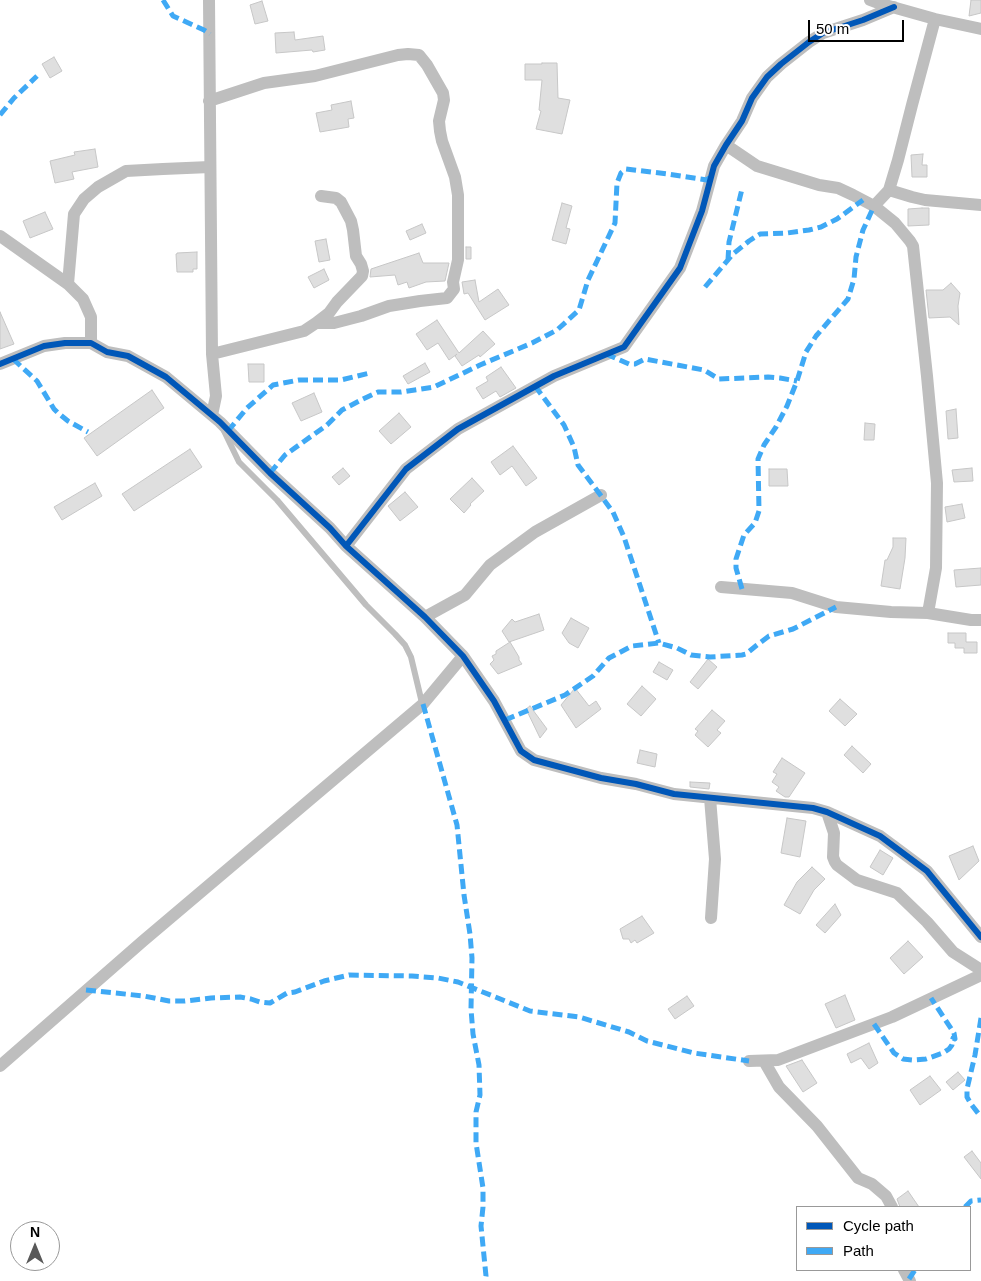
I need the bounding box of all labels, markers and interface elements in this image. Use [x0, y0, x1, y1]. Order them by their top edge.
scale bar [811, 10, 907, 42]
text: 50 m [816, 20, 849, 37]
legend [796, 1206, 971, 1271]
text: Cycle path [843, 1217, 914, 1234]
north arrow [10, 1221, 60, 1271]
text: N [30, 1224, 40, 1240]
text: Path [843, 1242, 874, 1259]

